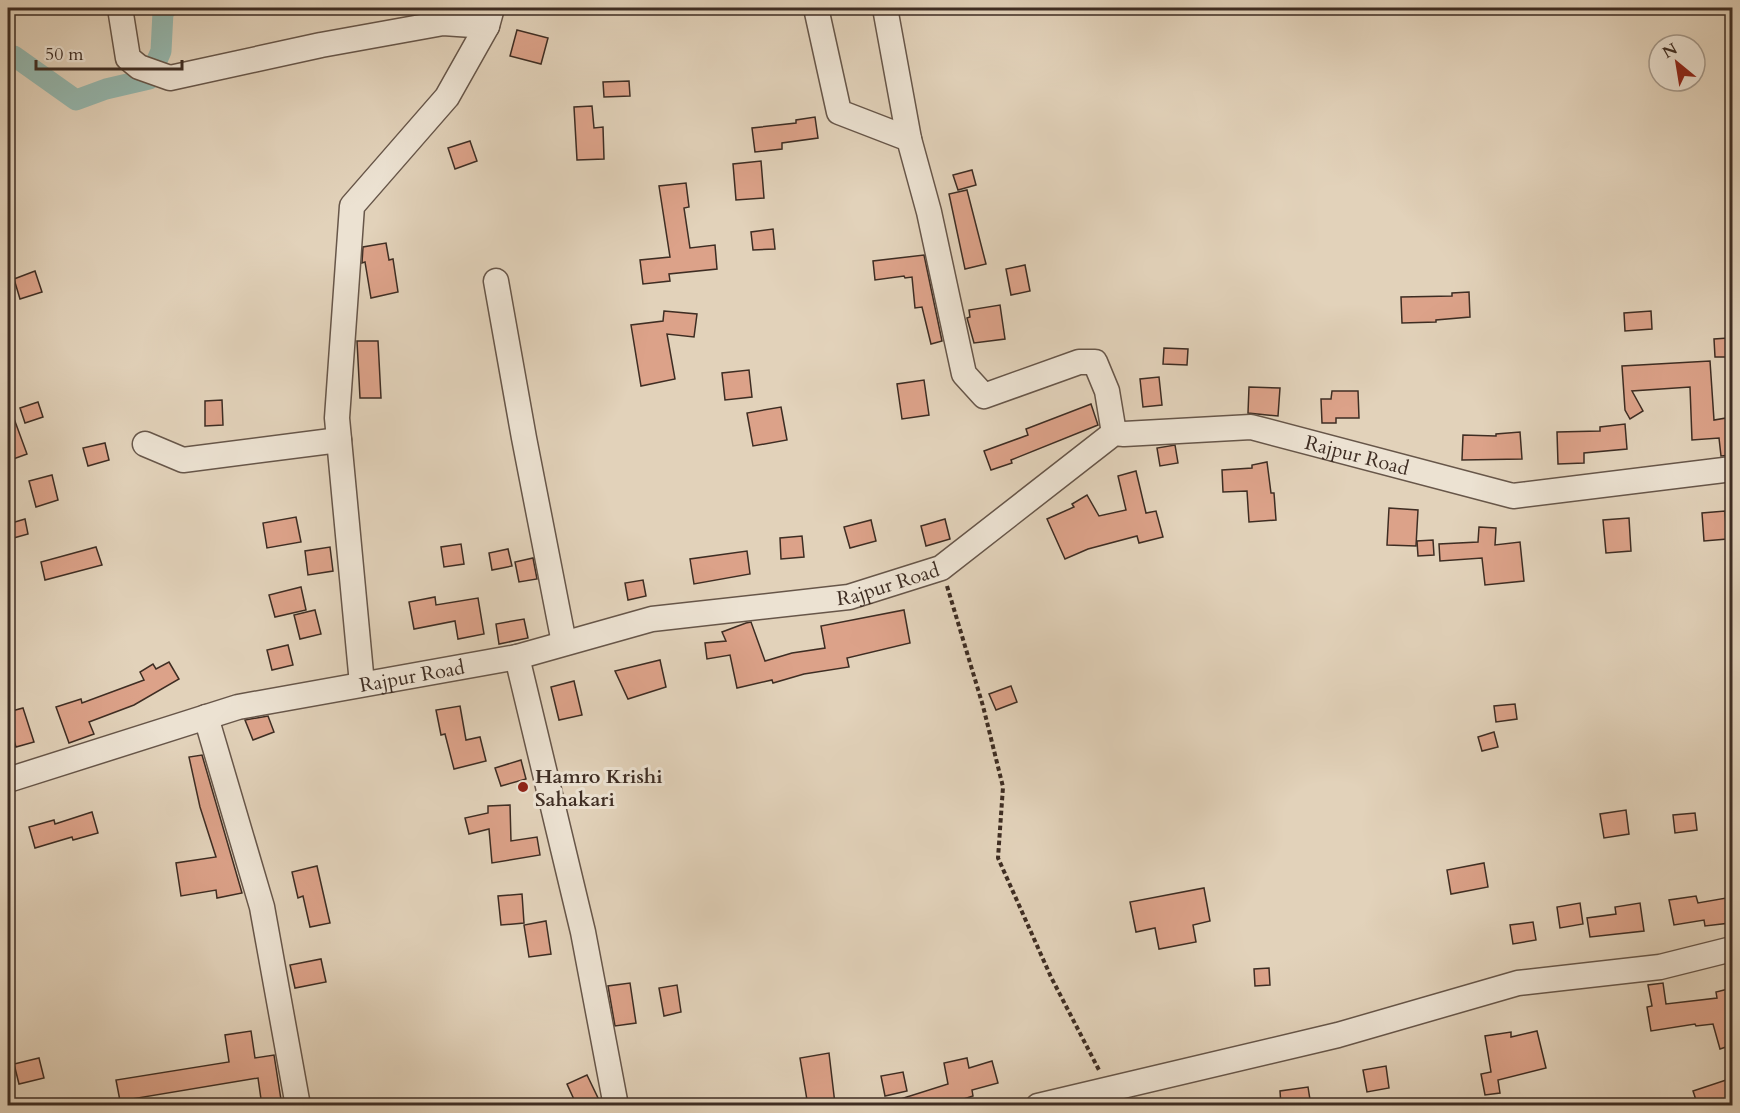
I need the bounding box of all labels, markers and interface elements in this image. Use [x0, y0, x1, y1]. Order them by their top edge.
scale bar [36, 33, 182, 71]
north arrow [1647, 33, 1707, 93]
text: N [1658, 38, 1682, 64]
text: 50 m [45, 42, 84, 67]
street label: Rajpur Road [1302, 428, 1412, 482]
street label: Rajpur Road [835, 556, 943, 612]
street label: Rajpur Road [357, 653, 467, 699]
place label: Hamro Krishi Sahakari [535, 763, 663, 813]
marker: Hamro Krishi Sahakari [516, 780, 530, 794]

